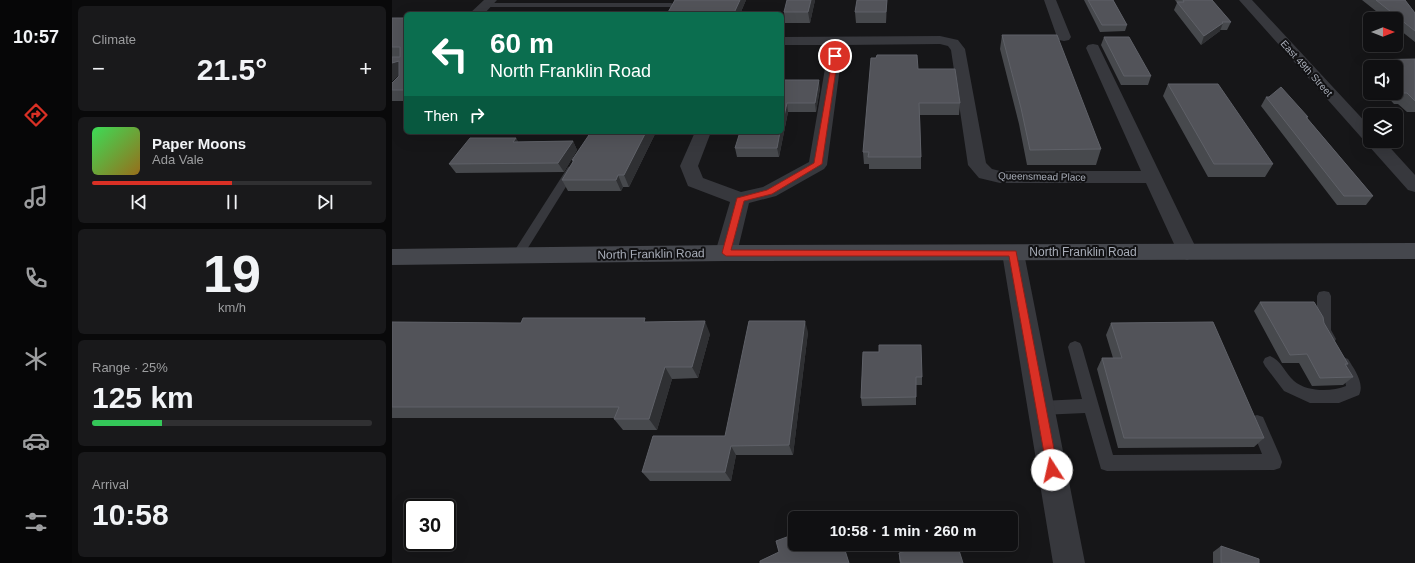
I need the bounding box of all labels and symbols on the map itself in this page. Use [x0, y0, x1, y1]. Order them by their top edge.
north arrow [1363, 12, 1403, 52]
street label: East 49th Street [1279, 38, 1335, 99]
pin [818, 39, 852, 73]
street label: Queensmead Place [998, 170, 1086, 183]
street label: North Franklin Road [1029, 245, 1137, 259]
street label: North Franklin Road [597, 246, 705, 262]
position arrow [1031, 449, 1073, 491]
speed limit sign: 30 [404, 499, 456, 551]

